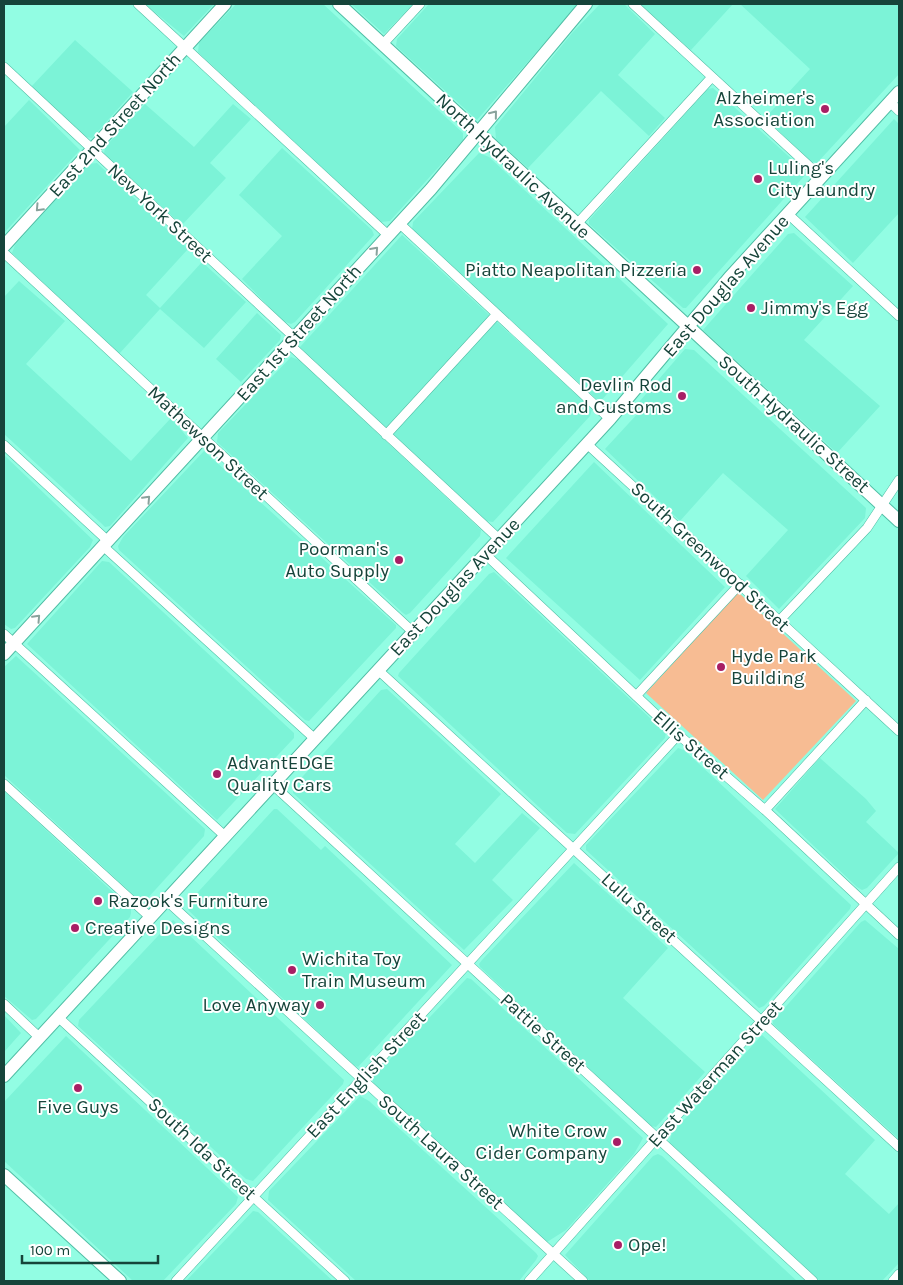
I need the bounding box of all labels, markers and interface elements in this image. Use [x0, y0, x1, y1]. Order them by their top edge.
street label: East 2nd Street North [44, 48, 186, 202]
place label: Alzheimer's Association [713, 87, 815, 131]
street label: North Hydraulic Avenue [431, 89, 595, 243]
marker: Alzheimer's Association [819, 103, 831, 115]
one-way arrow [488, 111, 497, 120]
place label: Luling's City Laundry [768, 157, 875, 201]
street label: New York Street [103, 159, 217, 267]
marker: Luling's City Laundry [752, 173, 764, 185]
one-way arrow [36, 202, 45, 211]
street label: East Douglas Avenue [658, 211, 794, 361]
one-way arrow [369, 246, 378, 255]
place label: Piatto Neapolitan Pizzeria [465, 259, 687, 281]
street label: East 1st Street North [232, 260, 366, 406]
marker: Piatto Neapolitan Pizzeria [691, 264, 703, 276]
place label: Jimmy's Egg [761, 297, 868, 319]
marker: Jimmy's Egg [745, 302, 757, 314]
street label: South Hydraulic Street [714, 350, 874, 498]
place label: Devlin Rod and Customs [556, 374, 672, 418]
street label: Mathewson Street [143, 381, 273, 505]
marker: Devlin Rod and Customs [676, 390, 688, 402]
street label: South Greenwood Street [626, 478, 794, 636]
one-way arrow [141, 495, 150, 504]
street label: East Douglas Avenue [385, 513, 525, 661]
place label: Poorman's Auto Supply [285, 538, 389, 582]
marker: Poorman's Auto Supply [393, 554, 405, 566]
one-way arrow [31, 615, 40, 624]
place label: Hyde Park Building [731, 645, 817, 689]
marker: Hyde Park Building [715, 661, 727, 673]
street label: Ellis Street [648, 706, 734, 784]
place label: AdvantEDGE Quality Cars [227, 752, 334, 796]
marker: AdvantEDGE Quality Cars [211, 768, 223, 780]
street label: Lulu Street [597, 868, 681, 948]
place label: Razook's Furniture [108, 890, 268, 912]
marker: Razook's Furniture [92, 895, 104, 907]
place label: Creative Designs [85, 917, 230, 939]
marker: Creative Designs [69, 922, 81, 934]
place label: Wichita Toy Train Museum [302, 948, 426, 992]
marker: Wichita Toy Train Museum [286, 964, 298, 976]
street label: Pattie Street [496, 989, 590, 1077]
place label: Love Anyway [203, 994, 310, 1016]
street label: East Waterman Street [643, 996, 787, 1152]
marker: Love Anyway [314, 999, 326, 1011]
street label: East English Street [302, 1007, 430, 1143]
marker: Five Guys [72, 1082, 84, 1094]
street label: South Laura Street [374, 1090, 508, 1214]
street label: South Ida Street [143, 1093, 261, 1205]
place label: Five Guys [37, 1096, 119, 1118]
place label: White Crow Cider Company [476, 1120, 607, 1164]
marker: White Crow Cider Company [611, 1136, 623, 1148]
scale bar [22, 1232, 159, 1264]
place label: Ope! [628, 1234, 666, 1256]
marker: Ope! [612, 1239, 624, 1251]
text: 100 m [30, 1241, 70, 1259]

